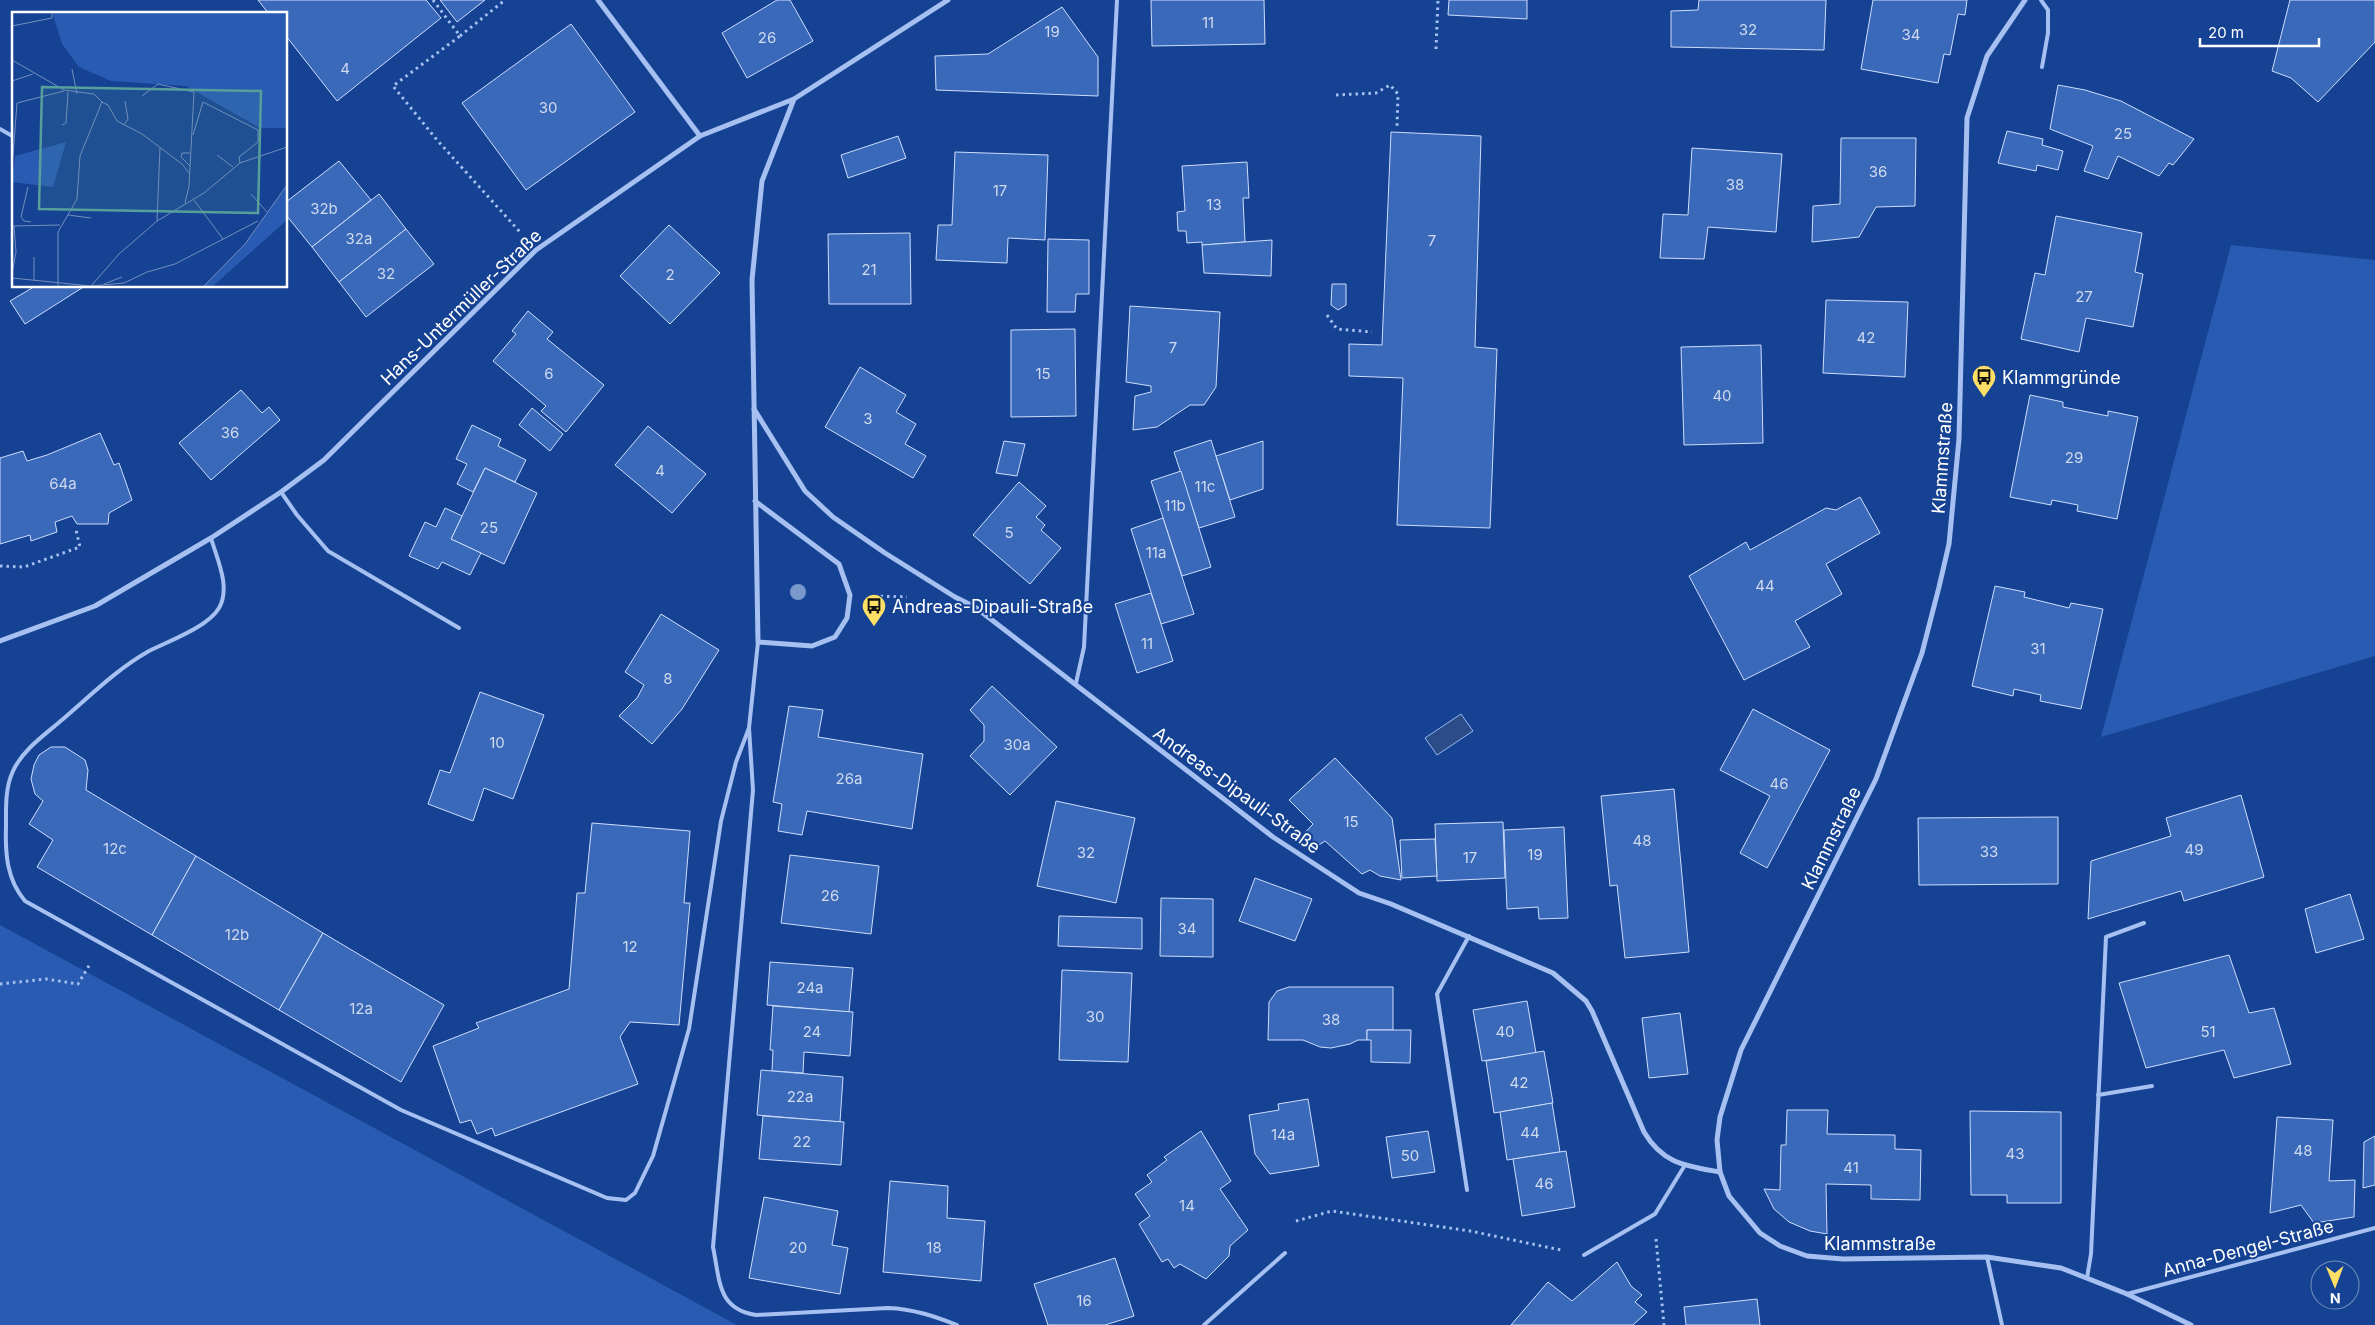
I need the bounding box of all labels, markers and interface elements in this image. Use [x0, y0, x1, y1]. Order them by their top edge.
inset map [12, 12, 288, 288]
house number: 11 [1202, 13, 1214, 32]
scale bar [2200, 15, 2319, 47]
house number: 32 [1739, 20, 1757, 39]
house number: 19 [1044, 22, 1060, 41]
text: 20 m [2208, 23, 2244, 42]
house number: 34 [1902, 25, 1920, 44]
house number: 26 [758, 28, 776, 47]
house number: 4 [340, 59, 350, 78]
house number: 30 [539, 98, 557, 117]
house number: 25 [2114, 124, 2132, 143]
house number: 36 [1869, 162, 1887, 181]
house number: 38 [1726, 175, 1744, 194]
house number: 17 [993, 181, 1007, 200]
house number: 13 [1206, 195, 1222, 214]
house number: 32b [310, 199, 338, 218]
street label: Hans-Untermüller-Straße [376, 225, 546, 389]
house number: 32a [346, 229, 372, 248]
house number: 7 [1428, 231, 1436, 250]
house number: 21 [861, 260, 877, 279]
house number: 32 [377, 264, 395, 283]
house number: 2 [665, 265, 675, 284]
house number: 27 [2075, 287, 2093, 306]
house number: 42 [1857, 328, 1875, 347]
house number: 7 [1169, 338, 1177, 357]
house number: 6 [544, 364, 554, 383]
house number: 15 [1035, 364, 1051, 383]
bus stop icon: Klammgründe [1971, 364, 1997, 398]
place label: Klammgründe [2002, 367, 2121, 388]
house number: 40 [1712, 386, 1732, 405]
street label: Klammstraße [1928, 401, 1956, 515]
house number: 3 [863, 409, 873, 428]
house number: 36 [221, 423, 239, 442]
house number: 29 [2065, 448, 2083, 467]
house number: 4 [655, 461, 665, 480]
house number: 64a [49, 474, 77, 493]
house number: 11c [1195, 477, 1215, 496]
house number: 11b [1164, 496, 1186, 515]
house number: 25 [480, 518, 498, 537]
house number: 5 [1004, 523, 1014, 542]
house number: 11a [1146, 543, 1166, 562]
house number: 44 [1755, 576, 1775, 595]
bus stop icon: Andreas-Dipauli-Straße [861, 593, 887, 627]
place label: Andreas-Dipauli-Straße [892, 596, 1093, 617]
house number: 11 [1141, 634, 1153, 653]
house number: 31 [2030, 639, 2046, 658]
house number: 8 [663, 669, 673, 688]
street label: Andreas-Dipauli-Straße [1149, 722, 1325, 858]
house number: 10 [489, 733, 505, 752]
house number: 30a [1003, 735, 1031, 754]
house number: 26a [836, 769, 862, 788]
house number: 46 [1770, 774, 1789, 793]
street label: Klammstraße [1797, 783, 1865, 893]
house number: 15 [1343, 812, 1359, 831]
house number: 48 [1633, 831, 1651, 850]
house number: 12c [103, 839, 127, 858]
house number: 49 [2185, 840, 2204, 859]
house number: 33 [1980, 842, 1998, 861]
house number: 32 [1077, 843, 1095, 862]
house number: 19 [1527, 845, 1543, 864]
house number: 17 [1463, 848, 1477, 867]
house number: 26 [821, 886, 839, 905]
house number: 34 [1178, 919, 1196, 938]
house number: 12b [225, 925, 249, 944]
house number: 12 [622, 937, 638, 956]
house number: 24a [796, 978, 824, 997]
house number: 12a [349, 999, 373, 1018]
house number: 30 [1086, 1007, 1104, 1026]
house number: 38 [1322, 1010, 1340, 1029]
house number: 24 [803, 1022, 821, 1041]
house number: 40 [1495, 1022, 1515, 1041]
house number: 51 [2200, 1022, 2216, 1041]
house number: 42 [1510, 1073, 1528, 1092]
house number: 22a [787, 1087, 813, 1106]
house number: 44 [1520, 1123, 1540, 1142]
house number: 14a [1271, 1125, 1295, 1144]
house number: 22 [793, 1132, 811, 1151]
house number: 48 [2294, 1141, 2312, 1160]
house number: 43 [2006, 1144, 2024, 1163]
house number: 50 [1401, 1146, 1419, 1165]
house number: 41 [1843, 1158, 1859, 1177]
house number: 46 [1535, 1174, 1554, 1193]
house number: 14 [1179, 1196, 1195, 1215]
street label: Anna-Dengel-Straße [2160, 1215, 2336, 1281]
street label: Klammstraße [1824, 1233, 1936, 1254]
house number: 20 [789, 1238, 807, 1257]
house number: 18 [926, 1238, 942, 1257]
north arrow [2310, 1260, 2360, 1310]
text: N [2330, 1290, 2341, 1307]
house number: 16 [1076, 1291, 1092, 1310]

